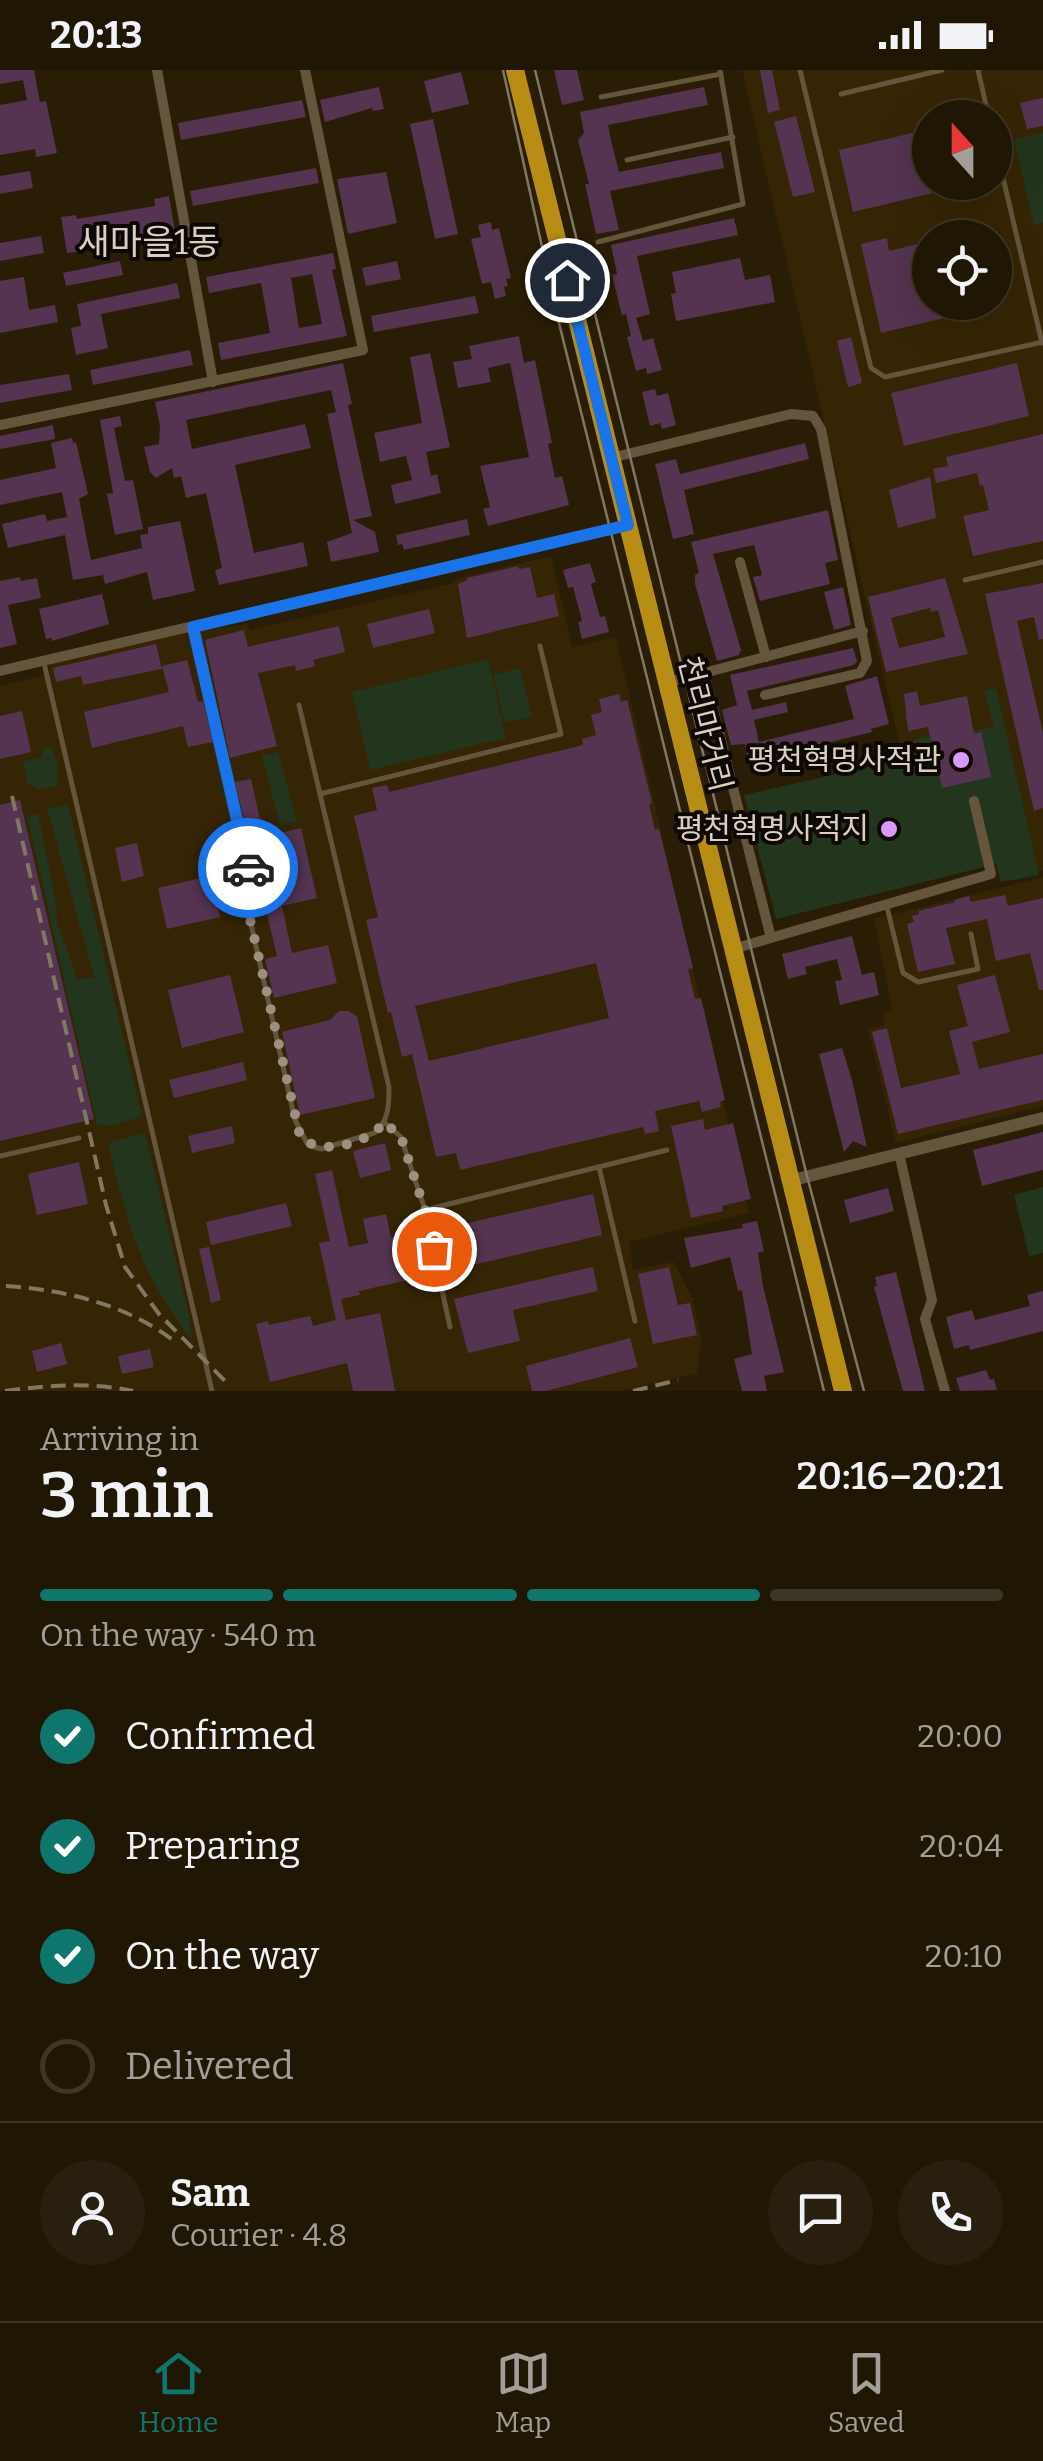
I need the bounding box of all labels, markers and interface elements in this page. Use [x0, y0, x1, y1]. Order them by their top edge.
text: 20:13 [50, 12, 143, 58]
north arrow [912, 100, 1012, 200]
map controls [912, 100, 1012, 320]
button: locate [912, 220, 1012, 320]
district label: 새마을1동 [77, 221, 221, 263]
pin [525, 238, 610, 323]
icon: home [540, 253, 595, 308]
street label: 천리마거리 [671, 653, 739, 795]
place label: 평천혁명사적관 [748, 742, 941, 778]
marker: 평천혁명사적관 [950, 749, 972, 771]
place label: 평천혁명사적지 [676, 811, 869, 847]
courier [198, 818, 298, 918]
marker: 평천혁명사적지 [878, 818, 900, 840]
icon: car [221, 841, 276, 896]
pin [392, 1207, 477, 1292]
icon: bag [407, 1222, 462, 1277]
text: Arriving in [40, 1420, 199, 1458]
text: 20:16–20:21 [797, 1453, 1003, 1499]
text: 3 min [40, 1456, 213, 1534]
text: On the way · 540 m [40, 1616, 316, 1654]
icon: check [40, 1709, 95, 1764]
text: Confirmed [125, 1713, 315, 1759]
text: 20:00 [917, 1717, 1003, 1755]
icon: check [40, 1819, 95, 1874]
text: Preparing [125, 1823, 300, 1869]
text: 20:04 [919, 1827, 1003, 1865]
icon: check [40, 1929, 95, 1984]
text: On the way [125, 1933, 319, 1979]
text: 20:10 [925, 1937, 1003, 1975]
text: Delivered [125, 2043, 294, 2089]
button: person [40, 2160, 145, 2265]
button: chat [768, 2160, 873, 2265]
button: phone [898, 2160, 1003, 2265]
text: Sam [170, 2170, 250, 2216]
text: Courier · 4.8 [170, 2216, 347, 2254]
tab: Home [138, 2346, 218, 2439]
tab: Map [495, 2346, 551, 2439]
tab: Saved [828, 2346, 905, 2439]

